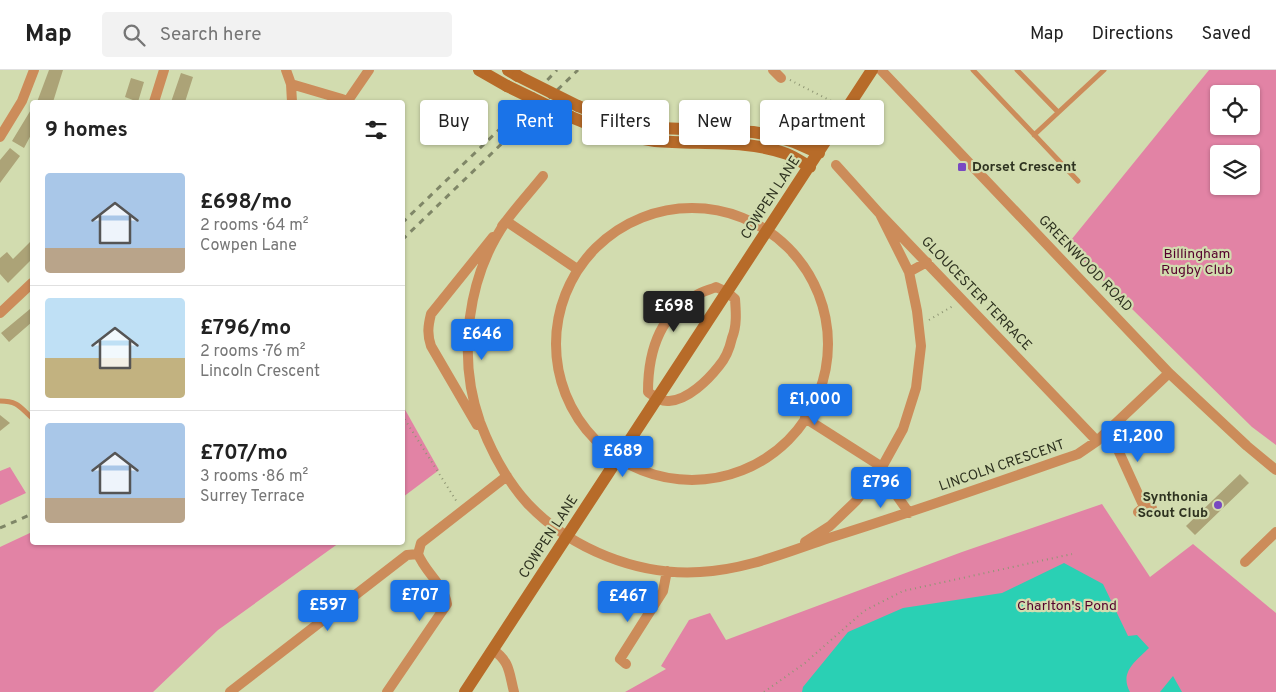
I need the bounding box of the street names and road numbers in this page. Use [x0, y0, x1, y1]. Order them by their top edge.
street label: COWPEN LANE [738, 153, 804, 243]
street label: GREENWOOD ROAD [1034, 212, 1136, 316]
street label: GLOUCESTER TERRACE [917, 233, 1035, 355]
street label: LINCOLN CRESCENT [937, 437, 1067, 495]
street label: COWPEN LANE [516, 492, 582, 582]

